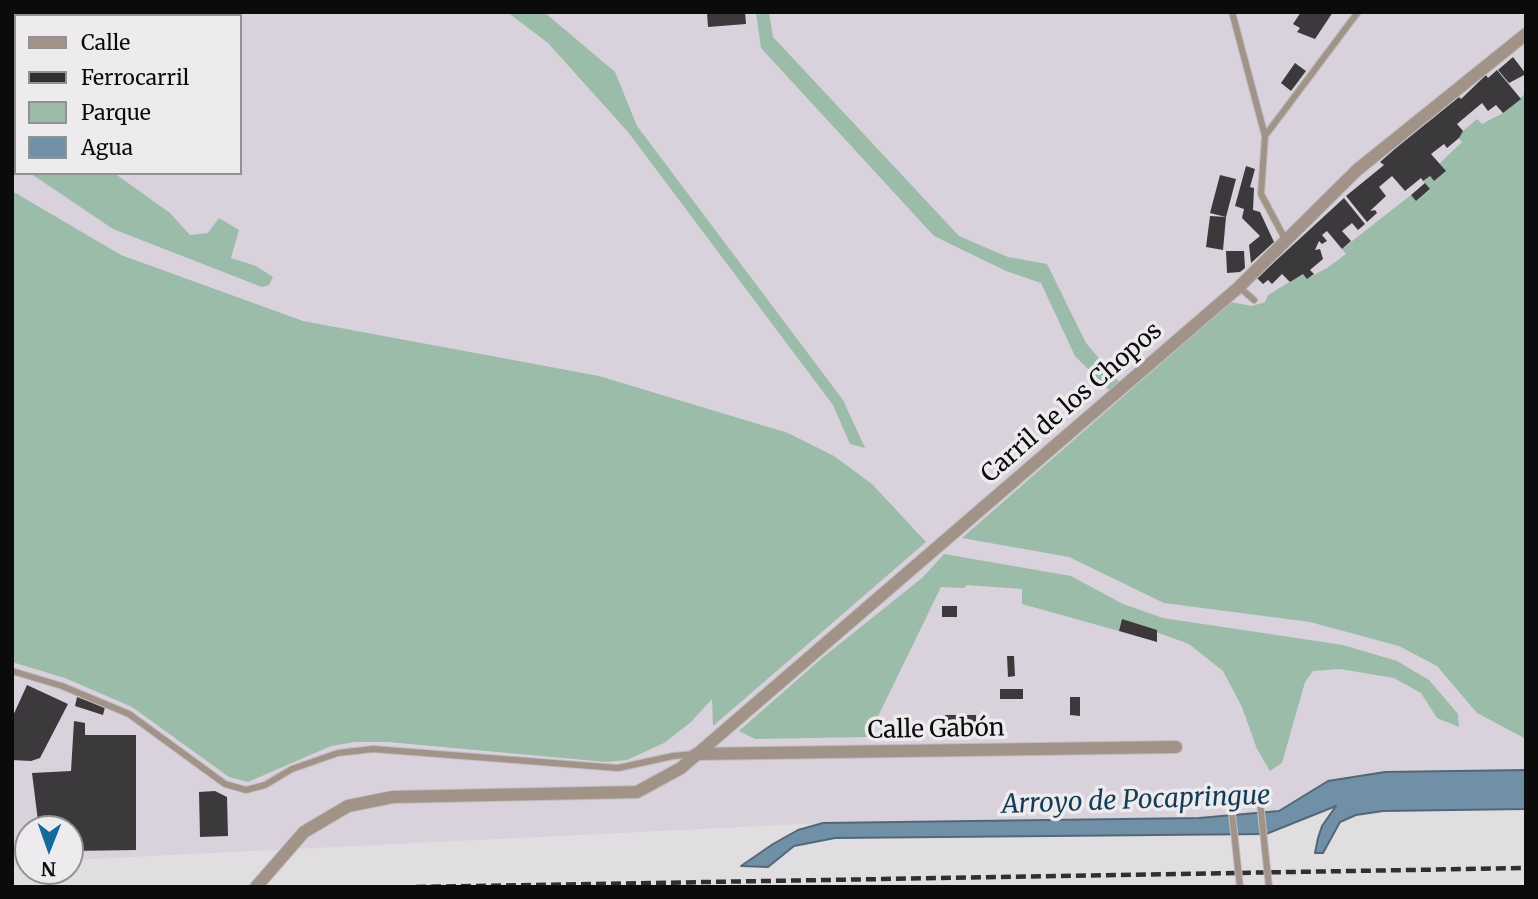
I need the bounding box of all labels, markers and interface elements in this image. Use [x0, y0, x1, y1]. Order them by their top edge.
legend [14, 14, 242, 175]
text: Calle [81, 29, 130, 56]
text: Ferrocarril [81, 64, 189, 91]
text: Parque [81, 99, 151, 126]
text: Agua [81, 134, 133, 161]
street label: Carril de los Chopos [976, 317, 1168, 489]
street label: Calle Gabón [867, 714, 1005, 746]
water label: Arroyo de Pocapringue [1001, 781, 1271, 821]
north arrow [14, 815, 84, 885]
text: N [41, 857, 56, 881]

